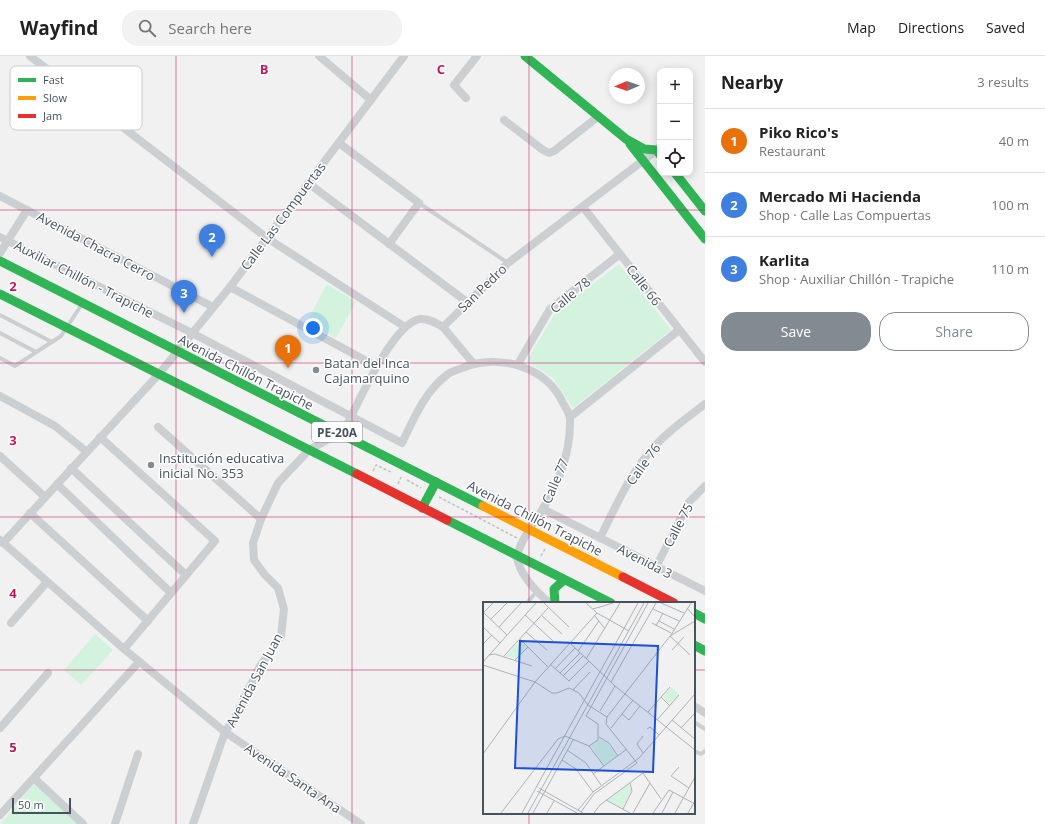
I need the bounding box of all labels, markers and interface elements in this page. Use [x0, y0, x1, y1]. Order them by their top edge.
search box [122, 10, 402, 46]
text: Wayfind [20, 15, 98, 41]
icon: search [136, 17, 158, 39]
text: Search here [168, 18, 252, 38]
text: Map [847, 18, 876, 37]
text: Directions [898, 18, 964, 37]
text: Saved [986, 18, 1025, 37]
text: B [260, 60, 269, 78]
text: C [437, 60, 445, 78]
legend [10, 66, 142, 130]
north arrow [609, 68, 645, 104]
map controls [657, 68, 693, 176]
button: + [657, 68, 693, 104]
text: Nearby [721, 71, 783, 94]
text: Fast [43, 72, 64, 87]
text: 3 results [977, 73, 1029, 91]
text: Slow [43, 90, 67, 105]
button: − [657, 104, 693, 140]
text: Jam [42, 108, 62, 123]
text: Piko Rico's [759, 122, 838, 142]
text: 1 [730, 132, 738, 150]
text: 40 m [999, 132, 1029, 150]
button: locate [657, 140, 693, 176]
text: Restaurant [759, 142, 826, 160]
street label: Calle Las Compuertas [236, 158, 330, 274]
text: Mercado Mi Hacienda [759, 186, 921, 206]
text: 2 [730, 196, 738, 214]
text: 100 m [991, 196, 1029, 214]
text: Shop · Calle Las Compuertas [759, 206, 931, 224]
street label: Avenida Chacra Cerro [34, 207, 158, 285]
pin: 2 [199, 224, 225, 257]
street label: Auxiliar Chillón - Trapiche [11, 236, 157, 322]
text: Karlita [759, 250, 810, 270]
street label: San Pedro [453, 260, 511, 316]
text: 3 [730, 260, 738, 278]
text: 110 m [991, 260, 1029, 278]
street label: Calle 66 [622, 261, 666, 309]
text: Shop · Auxiliar Chillón - Trapiche [759, 270, 954, 288]
street label: Calle 78 [546, 273, 594, 317]
text: 2 [9, 277, 17, 295]
pin: 3 [171, 280, 197, 313]
button: Save [721, 312, 871, 351]
button: Share [879, 312, 1029, 351]
your location [303, 318, 323, 338]
street label: Avenida Chillón Trapiche [175, 330, 317, 414]
pin: 1 [275, 335, 301, 368]
place label: Batan del Inca Cajamarquino [324, 354, 410, 387]
marker: Batan del Inca Cajamarquino [311, 365, 321, 375]
road number: PE-20A [312, 422, 362, 442]
text: 3 [9, 431, 17, 449]
street label: Calle 76 [622, 439, 664, 489]
place label: Institución educativa inicial No. 353 [159, 449, 284, 482]
street label: Calle 77 [537, 456, 573, 506]
marker: Institución educativa inicial No. 353 [146, 460, 156, 470]
street label: Avenida Chillón Trapiche [464, 476, 606, 560]
street label: Calle 75 [659, 500, 697, 550]
street label: Avenida 3 [615, 540, 675, 582]
text: 4 [9, 584, 17, 602]
inset map [483, 602, 695, 814]
street label: Avenida San Juan [222, 630, 286, 730]
text: 5 [9, 738, 17, 756]
street label: Avenida Santa Ana [241, 739, 345, 817]
scale bar [12, 796, 71, 815]
text: 50 m [18, 797, 44, 812]

